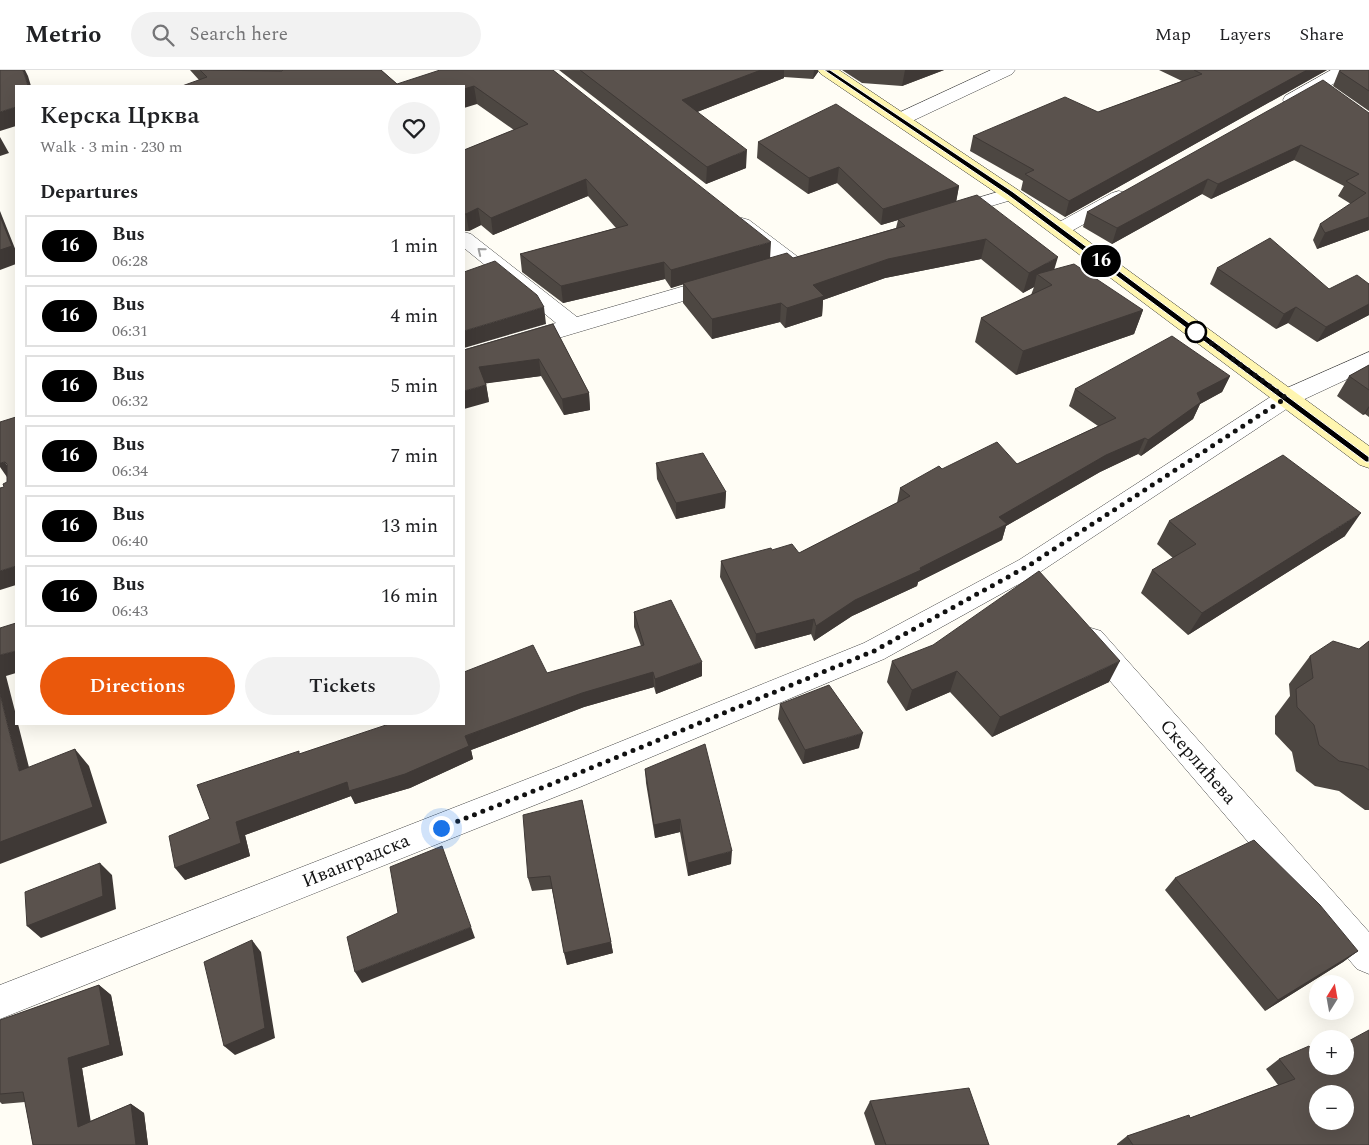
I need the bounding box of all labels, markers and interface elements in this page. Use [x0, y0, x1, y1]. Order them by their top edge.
search box [131, 12, 481, 57]
text: Metrio [25, 17, 101, 53]
text: Search here [189, 20, 288, 49]
icon: search [149, 21, 177, 49]
text: Map [1155, 21, 1191, 48]
text: Layers [1219, 21, 1271, 48]
text: Share [1299, 21, 1344, 48]
text: Керска Црква [40, 98, 200, 134]
button: heart [388, 102, 440, 154]
text: Walk · 3 min · 230 m [40, 135, 183, 159]
text: Departures [40, 178, 138, 207]
text: Bus [112, 220, 145, 249]
text: 16 [59, 232, 80, 259]
text: 1 min [390, 232, 438, 261]
line badge: 16 [1078, 245, 1124, 277]
text: 16 [1091, 247, 1111, 274]
text: 06:28 [112, 249, 148, 273]
one-way arrow [478, 249, 487, 257]
text: Bus [112, 290, 145, 319]
text: 16 [59, 302, 80, 329]
text: 4 min [390, 302, 438, 331]
text: 06:31 [112, 319, 148, 343]
unlabelled marker [1185, 321, 1207, 343]
text: Bus [112, 360, 145, 389]
text: 16 [59, 372, 80, 399]
text: 5 min [390, 372, 438, 401]
text: 06:32 [112, 389, 148, 413]
text: Bus [112, 430, 145, 459]
text: 16 [59, 442, 80, 469]
text: 7 min [390, 442, 438, 471]
text: 06:34 [112, 459, 148, 483]
text: Bus [112, 500, 145, 529]
text: 16 [59, 512, 80, 539]
text: 13 min [381, 512, 438, 541]
text: 06:40 [112, 529, 148, 553]
text: Bus [112, 570, 145, 599]
text: 16 [59, 582, 80, 609]
text: 16 min [381, 582, 438, 611]
text: 06:43 [112, 599, 148, 623]
button: Directions [40, 657, 235, 715]
button: Tickets [245, 657, 440, 715]
street label: Скерлићева [1153, 713, 1244, 812]
your location [429, 816, 454, 841]
street label: Иванградска [298, 826, 415, 896]
north arrow [1309, 975, 1354, 1020]
map controls [1309, 975, 1354, 1130]
button: + [1309, 1030, 1354, 1075]
button: − [1309, 1085, 1354, 1130]

